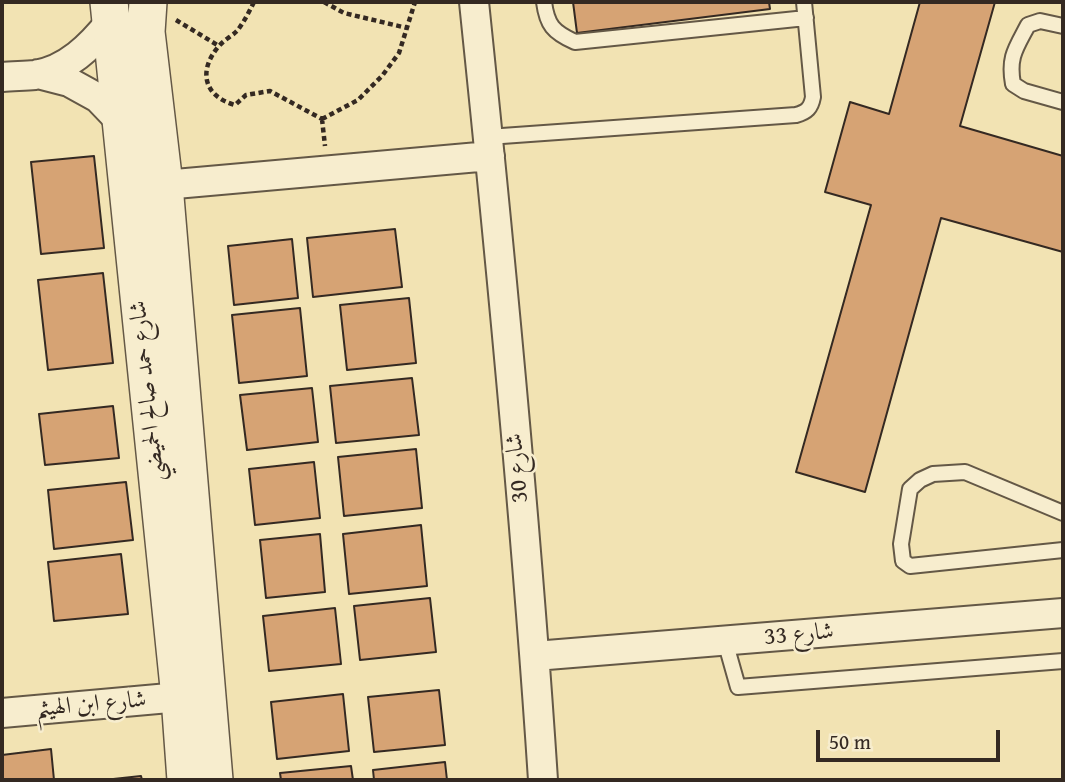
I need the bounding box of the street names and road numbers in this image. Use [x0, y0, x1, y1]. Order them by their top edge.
street label: شارع حمد صالح الحميضي [124, 299, 172, 483]
street label: شارع 30 [501, 432, 535, 504]
street label: شارع 33 [763, 618, 835, 652]
street label: شارع ابن الهيثم [34, 686, 148, 724]

